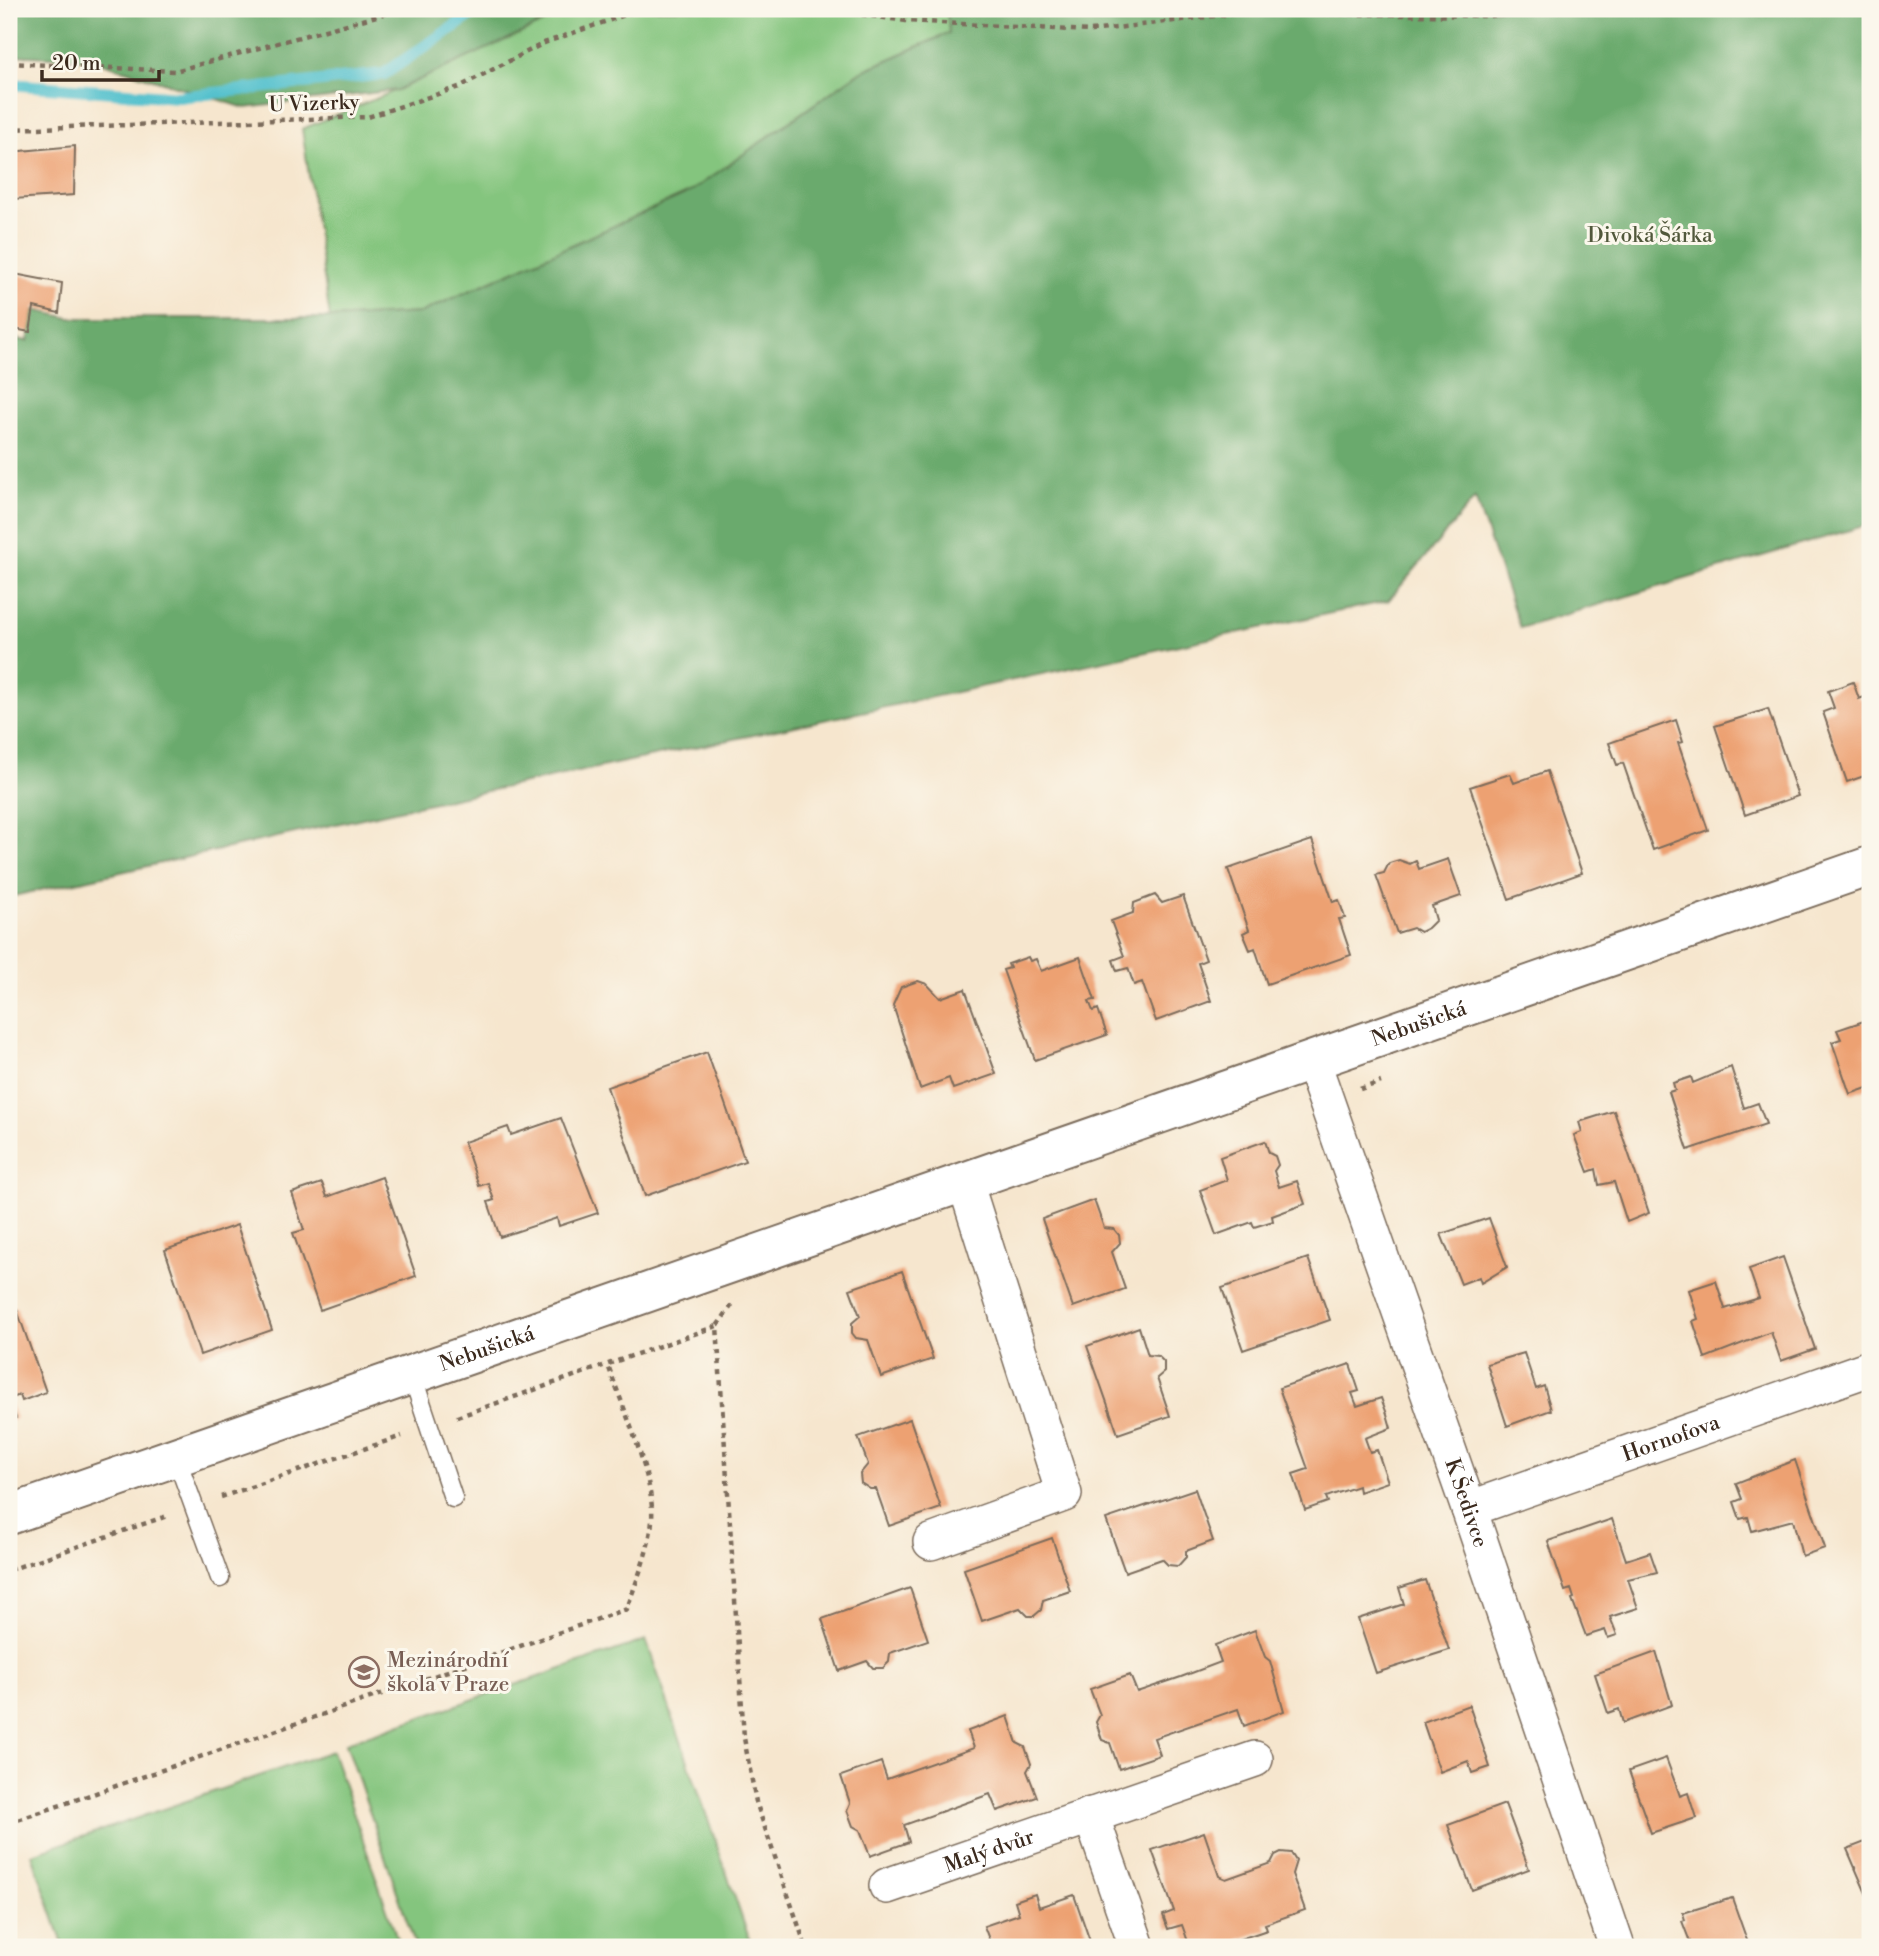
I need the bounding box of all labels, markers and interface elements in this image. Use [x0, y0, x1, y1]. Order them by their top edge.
scale bar [42, 38, 159, 82]
text: 20 m [52, 51, 101, 77]
street label: U Vizerky [268, 89, 361, 119]
park label: Divoká Šárka [1587, 220, 1713, 249]
street label: Nebušická [1368, 996, 1470, 1053]
street label: Nebušická [436, 1321, 538, 1378]
street label: Hornofova [1619, 1410, 1724, 1468]
street label: K Šedivce [1438, 1455, 1493, 1551]
place label: Mezinárodní škola v Praze [387, 1648, 509, 1698]
school or university icon: Mezinárodní škola v Praze [347, 1655, 381, 1689]
street label: Malý dvůr [941, 1824, 1038, 1879]

